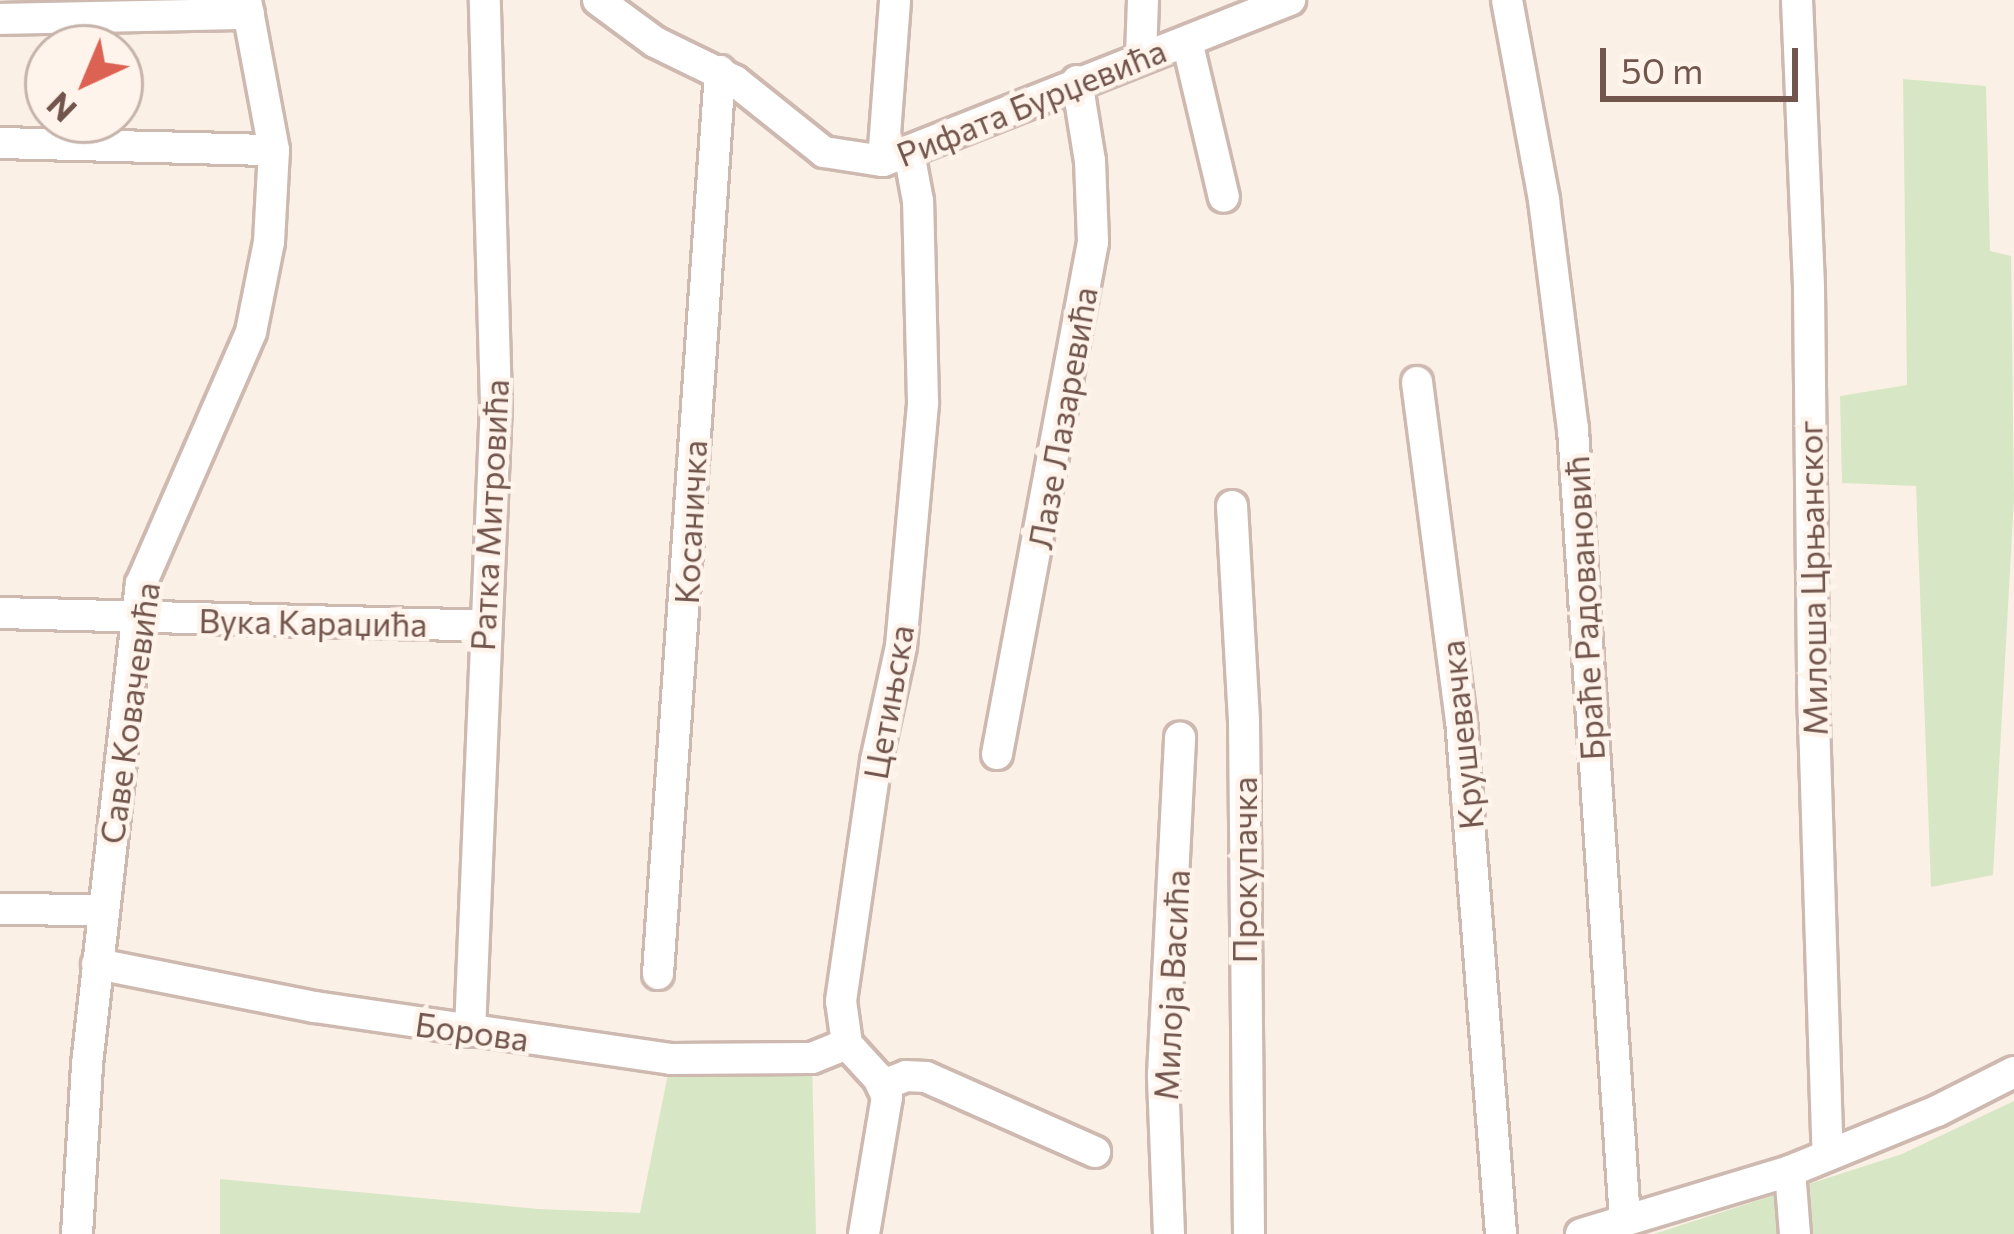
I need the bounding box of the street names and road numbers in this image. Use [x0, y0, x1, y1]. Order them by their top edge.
street label: Рифата Бурџевића [891, 30, 1171, 174]
street label: Лазе Лазаревића [1019, 284, 1105, 552]
street label: Ратка Митровића [462, 378, 516, 652]
street label: Милоша Црњанског [1789, 420, 1835, 736]
street label: Косаничка [666, 439, 714, 605]
street label: Браће Радовановић [1556, 455, 1612, 761]
street label: Саве Ковачевића [91, 580, 167, 846]
street label: Вука Караџића [198, 600, 428, 644]
street label: Цетињска [855, 622, 921, 782]
street label: Крушевачка [1431, 639, 1491, 831]
street label: Прокупачка [1224, 777, 1264, 963]
street label: Милоја Васића [1145, 869, 1197, 1101]
street label: Борова [413, 1003, 531, 1059]

